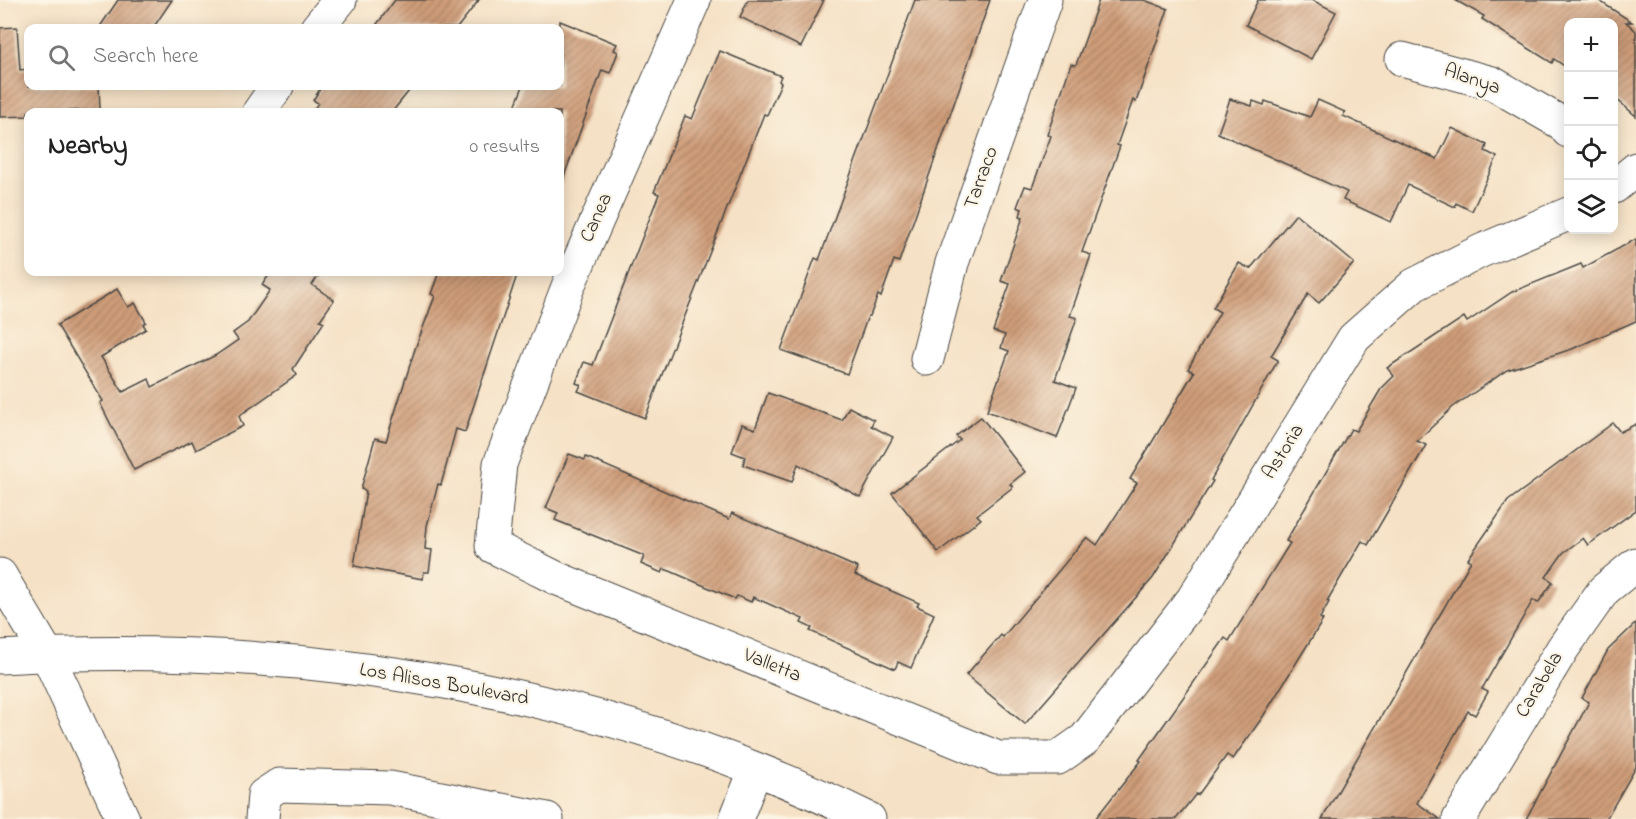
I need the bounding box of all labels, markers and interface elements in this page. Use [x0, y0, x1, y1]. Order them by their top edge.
map controls [1564, 18, 1618, 234]
button: + [1564, 18, 1618, 72]
search box [24, 24, 564, 90]
icon: search [45, 41, 78, 74]
text: Search here [93, 41, 198, 73]
street label: Alanya [1440, 57, 1504, 103]
button: − [1564, 72, 1618, 126]
button: locate [1564, 126, 1618, 180]
text: Nearby [48, 128, 127, 166]
text: 0 results [469, 133, 540, 162]
street label: Tarraco [957, 143, 1007, 213]
button: layers [1564, 180, 1618, 234]
street label: Canea [573, 189, 621, 247]
street label: Astoria [1256, 419, 1312, 485]
street label: Valletta [738, 641, 805, 691]
street label: Carabela [1509, 646, 1571, 724]
street label: Los Alisos Boulevard [357, 656, 531, 714]

